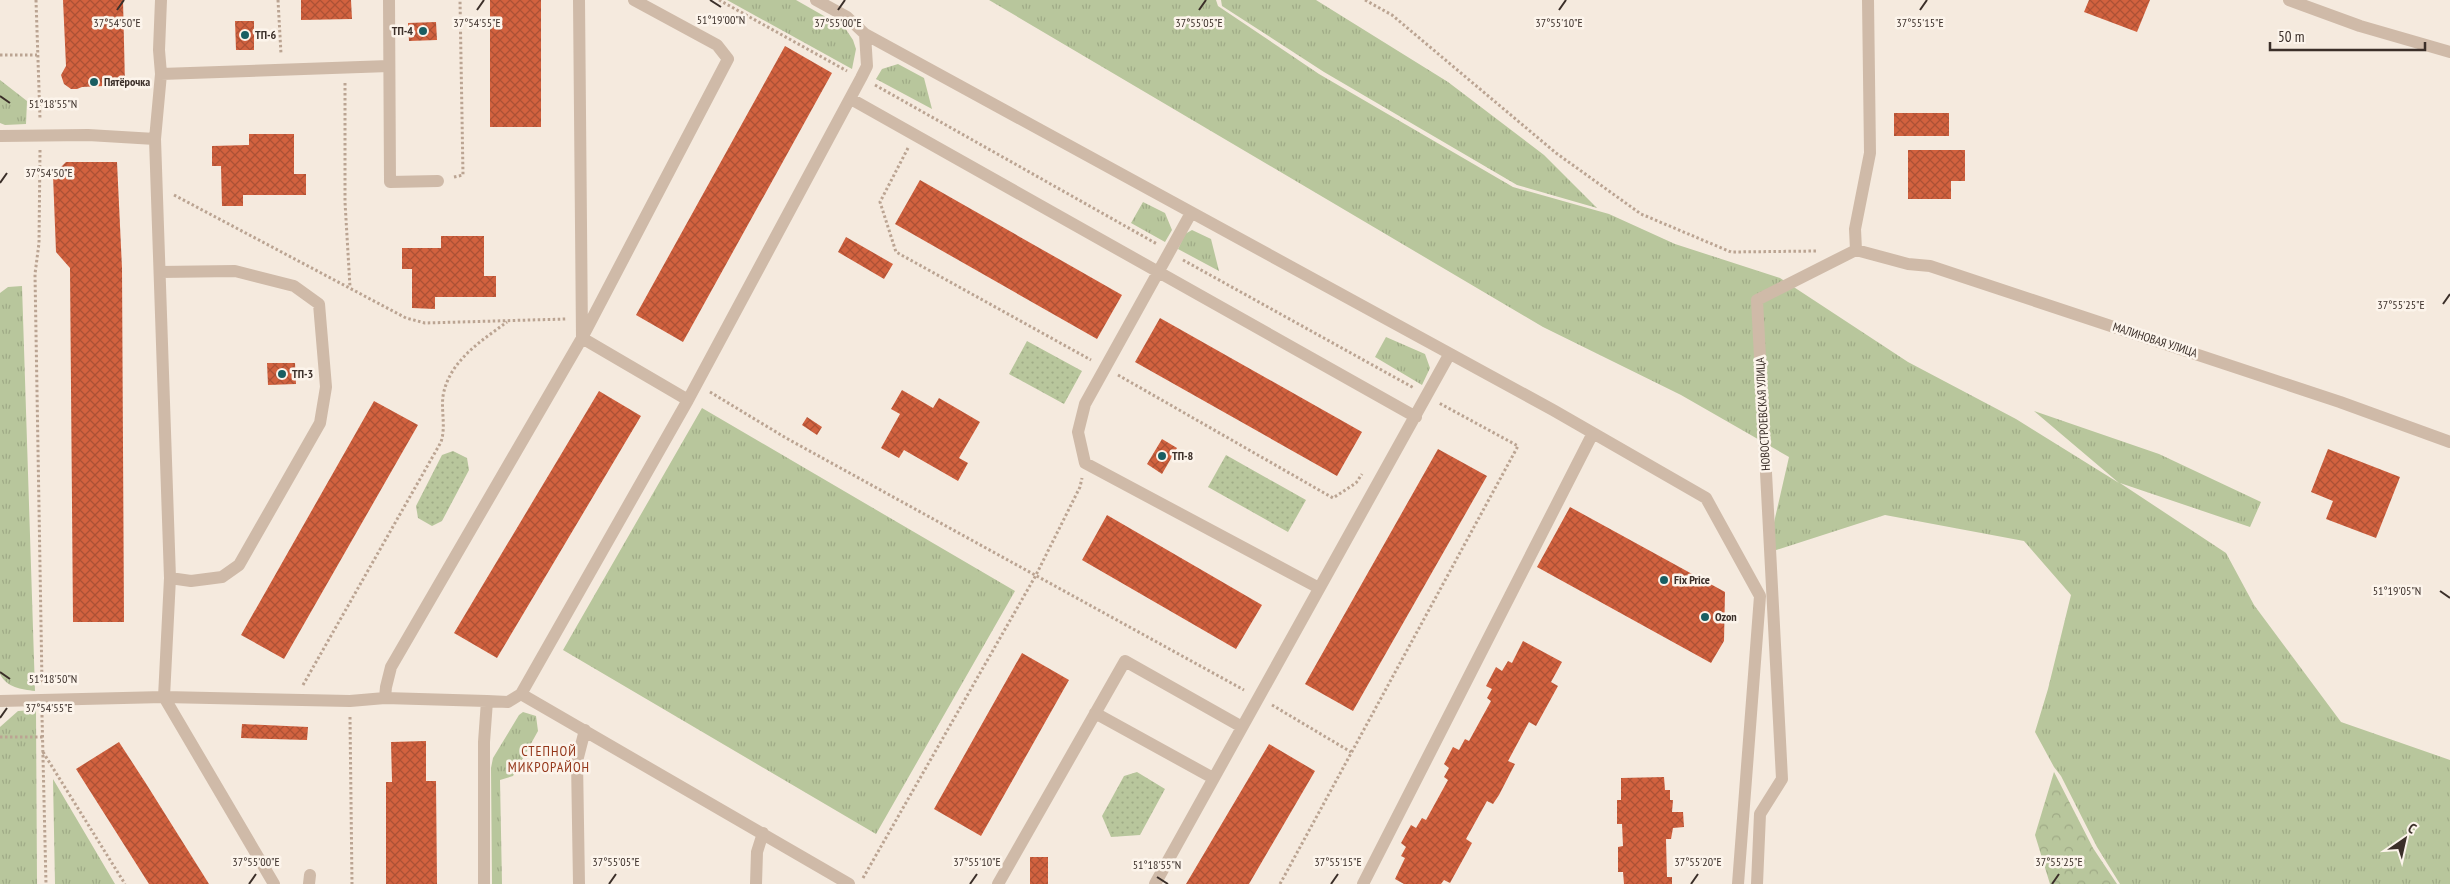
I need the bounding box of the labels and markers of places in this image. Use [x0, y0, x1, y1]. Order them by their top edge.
place label: ТП-4 [392, 23, 413, 38]
marker: ТП-4 [417, 25, 429, 37]
place label: ТП-6 [255, 27, 277, 42]
marker: ТП-6 [239, 29, 251, 41]
place label: Пятёрочка [104, 74, 150, 89]
marker: Пятёрочка [88, 76, 100, 88]
place label: ТП-3 [292, 366, 314, 381]
marker: ТП-3 [276, 368, 288, 380]
place label: ТП-8 [1172, 448, 1194, 463]
marker: ТП-8 [1156, 450, 1168, 462]
place label: Fix Price [1674, 572, 1710, 587]
marker: Fix Price [1658, 574, 1670, 586]
place label: Ozon [1715, 609, 1737, 624]
marker: Ozon [1699, 611, 1711, 623]

